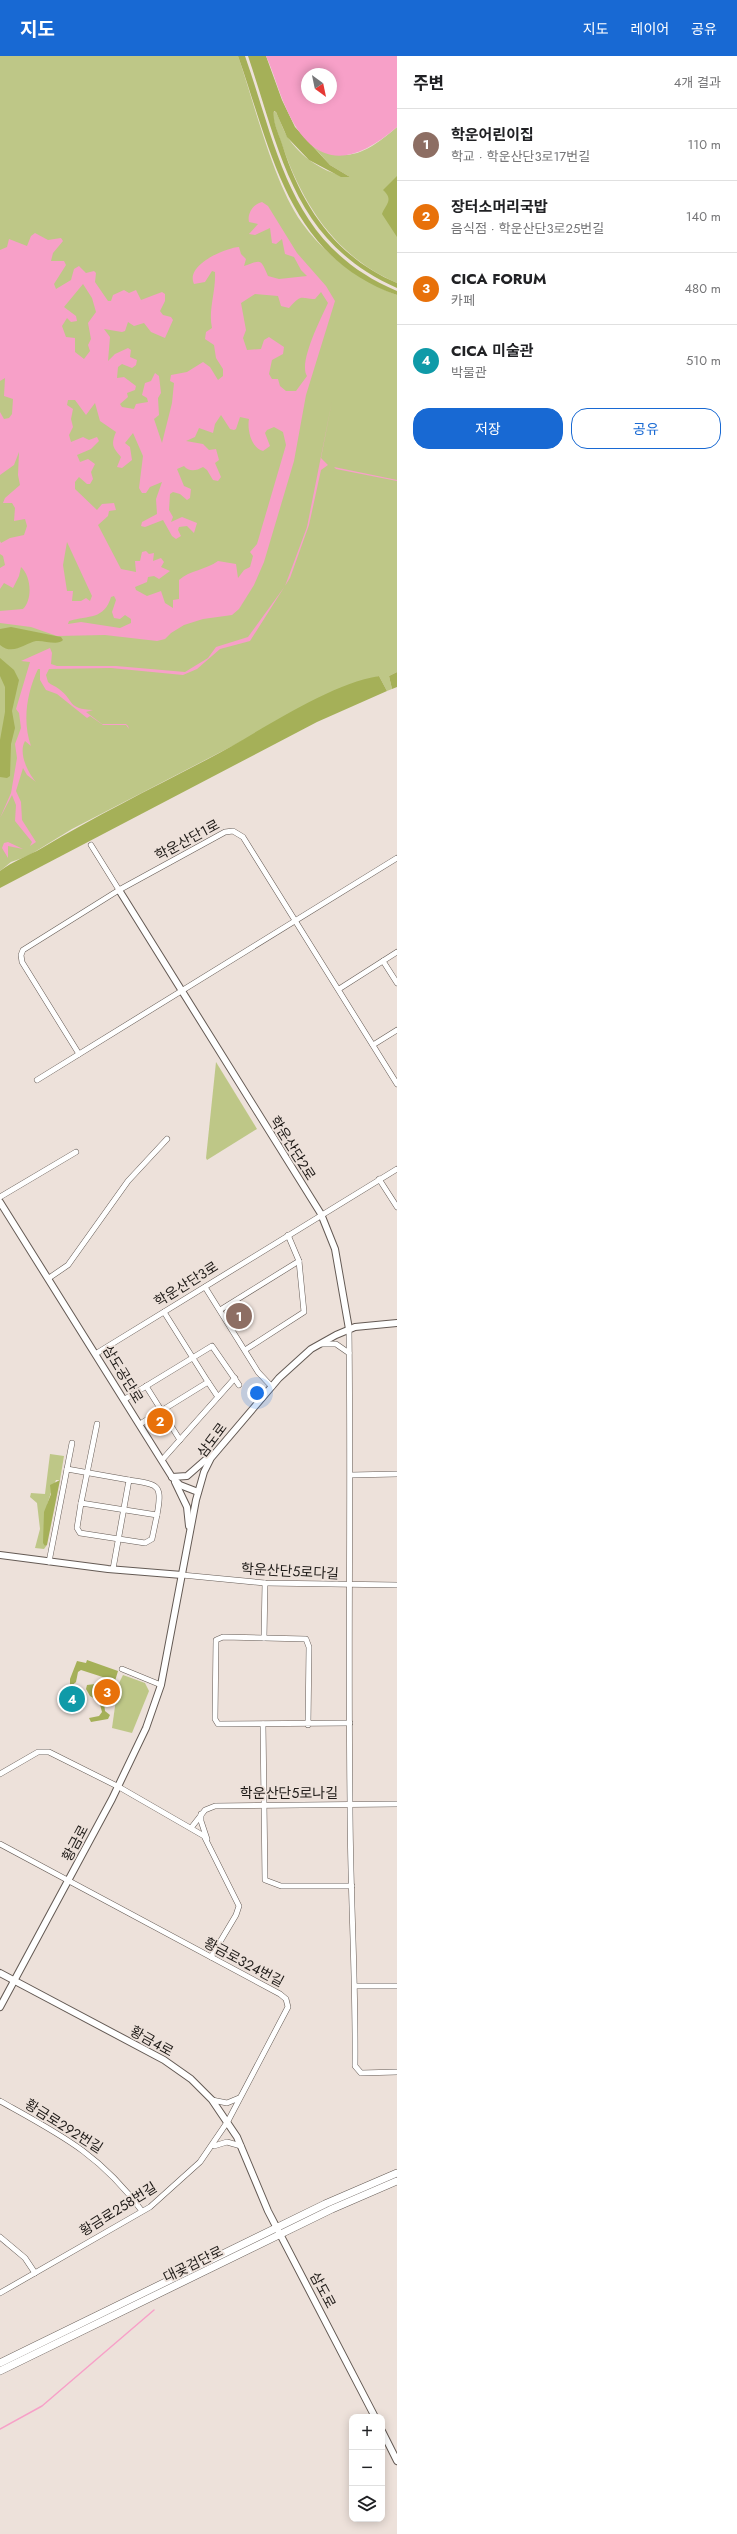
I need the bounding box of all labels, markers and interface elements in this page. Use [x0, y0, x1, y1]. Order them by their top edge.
text: 지도 [20, 16, 55, 43]
text: 지도 [583, 19, 609, 39]
text: 레이어 [631, 19, 669, 39]
text: 공유 [691, 19, 717, 39]
north arrow [301, 68, 337, 104]
text: 주변 [413, 71, 444, 95]
text: 4개 결과 [674, 73, 721, 92]
text: 학운어린이집 [451, 124, 534, 146]
text: 1 [423, 135, 429, 154]
text: 110 m [687, 135, 721, 154]
text: 학교 · 학운산단3로17번길 [451, 147, 590, 166]
text: 장터소머리국밥 [451, 196, 548, 218]
text: 2 [422, 207, 430, 226]
text: 140 m [686, 207, 721, 226]
text: 음식점 · 학운산단3로25번길 [451, 219, 604, 238]
text: CICA FORUM [451, 268, 546, 290]
text: 3 [422, 279, 430, 298]
text: 480 m [684, 279, 721, 298]
text: 카페 [451, 291, 475, 310]
text: CICA 미술관 [451, 340, 534, 362]
text: 4 [421, 351, 431, 370]
text: 510 m [686, 351, 721, 370]
text: 박물관 [451, 363, 487, 382]
button: 저장 [413, 408, 563, 449]
button: 공유 [571, 408, 721, 449]
street label: 학운산단1로 [151, 815, 223, 865]
street label: 학운산단2로 [265, 1112, 321, 1184]
street label: 학운산단3로 [150, 1256, 222, 1312]
pin: 1 [226, 1301, 252, 1331]
street label: 삼도공단로 [98, 1341, 148, 1407]
your location [247, 1383, 267, 1403]
pin: 2 [147, 1406, 173, 1436]
street label: 삼도로 [192, 1418, 232, 1461]
street label: 학운산단5로다길 [241, 1558, 339, 1584]
pin: 3 [94, 1677, 120, 1707]
pin: 4 [59, 1684, 85, 1714]
street label: 학운산단5로나길 [240, 1783, 338, 1803]
street label: 황금로 [57, 1821, 93, 1865]
street label: 황금로324번길 [200, 1932, 288, 1992]
street label: 황금4로 [127, 2021, 177, 2061]
street label: 황금로292번길 [21, 2094, 107, 2158]
street label: 황금로258번길 [75, 2177, 161, 2241]
street label: 대곶검단로 [160, 2241, 226, 2287]
street label: 삼도로 [305, 2268, 341, 2312]
map controls [349, 2414, 385, 2522]
button: + [349, 2414, 385, 2450]
button: − [349, 2450, 385, 2486]
button: layers [349, 2486, 385, 2522]

